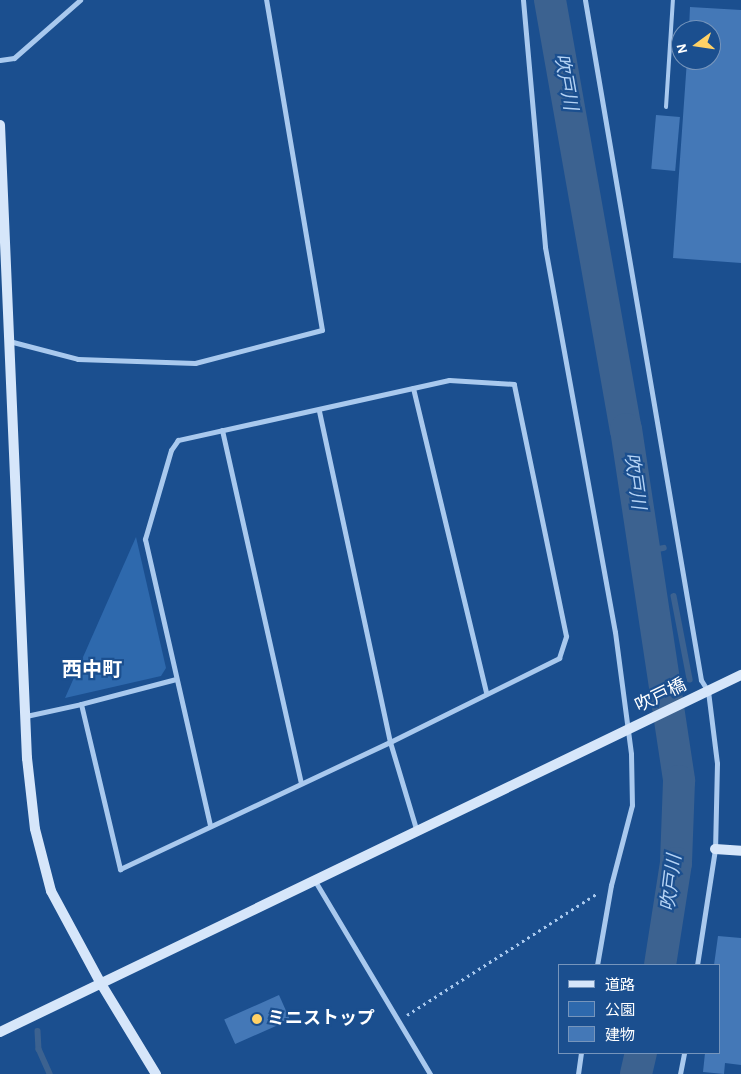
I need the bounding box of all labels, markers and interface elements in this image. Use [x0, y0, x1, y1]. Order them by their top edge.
north arrow [671, 20, 721, 70]
text: N [674, 42, 690, 55]
water label: 吹戸川 [549, 52, 581, 112]
water label: 吹戸川 [619, 451, 649, 511]
district label: 西中町 [62, 658, 122, 682]
street label: 吹戸橋 [632, 674, 690, 718]
water label: 吹戸川 [657, 853, 687, 913]
legend [558, 964, 721, 1054]
text: 道路 [605, 978, 635, 993]
text: 公園 [605, 1003, 635, 1018]
place label: ミニストップ [267, 1008, 375, 1030]
marker: ミニストップ [251, 1013, 263, 1025]
text: 建物 [605, 1028, 635, 1043]

